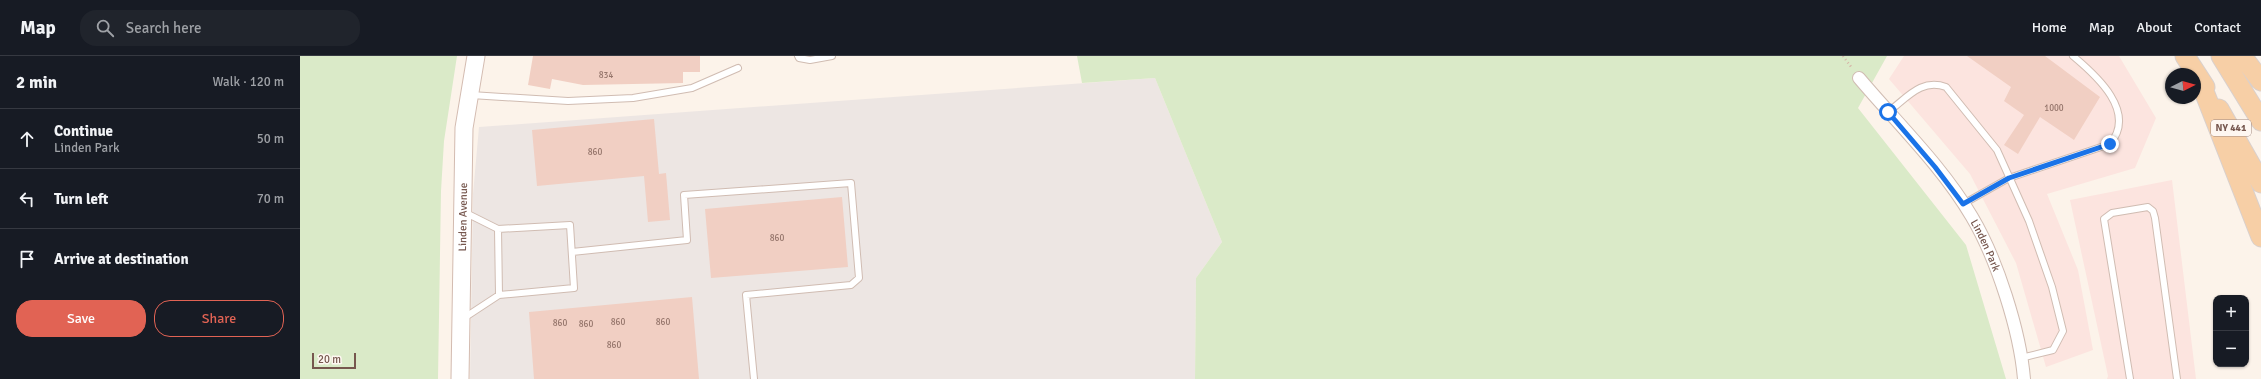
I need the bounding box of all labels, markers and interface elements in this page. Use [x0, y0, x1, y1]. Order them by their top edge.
search box [80, 10, 360, 46]
text: Map [20, 16, 56, 40]
icon: search [94, 17, 116, 39]
text: Search here [126, 19, 201, 37]
text: Home [2032, 19, 2067, 36]
text: Map [2089, 19, 2114, 36]
text: About [2136, 19, 2172, 36]
text: Contact [2194, 19, 2241, 36]
north arrow [2165, 68, 2201, 104]
house number: 834 [599, 70, 613, 81]
text: 2 min [16, 72, 57, 93]
text: Walk · 120 m [213, 74, 284, 90]
route start [1879, 103, 1897, 121]
house number: 1000 [2044, 103, 2064, 114]
road number: NY 441 [2211, 120, 2251, 136]
text: Continue [54, 122, 113, 140]
icon: ahead [16, 128, 38, 150]
text: 50 m [257, 131, 284, 147]
route end [2101, 135, 2119, 153]
text: Linden Park [54, 140, 120, 156]
house number: 860 [588, 147, 602, 158]
street label: Linden Avenue [456, 183, 470, 252]
icon: left [16, 188, 38, 210]
text: Turn left [54, 190, 108, 208]
text: 70 m [257, 191, 284, 207]
street label: Linden Park [1968, 217, 2003, 273]
house number: 860 [770, 233, 784, 244]
icon: arrive [16, 248, 38, 270]
text: Arrive at destination [54, 250, 189, 268]
map controls [2213, 295, 2249, 367]
button: + [2213, 295, 2249, 331]
button: Save [16, 300, 146, 337]
button: Share [154, 300, 284, 337]
house number: 860 [611, 317, 625, 328]
house number: 860 [656, 317, 670, 328]
house number: 860 [553, 318, 567, 329]
house number: 860 [579, 319, 593, 330]
button: − [2213, 331, 2249, 367]
house number: 860 [607, 340, 621, 351]
scale bar [312, 351, 356, 370]
text: 20 m [318, 353, 341, 366]

